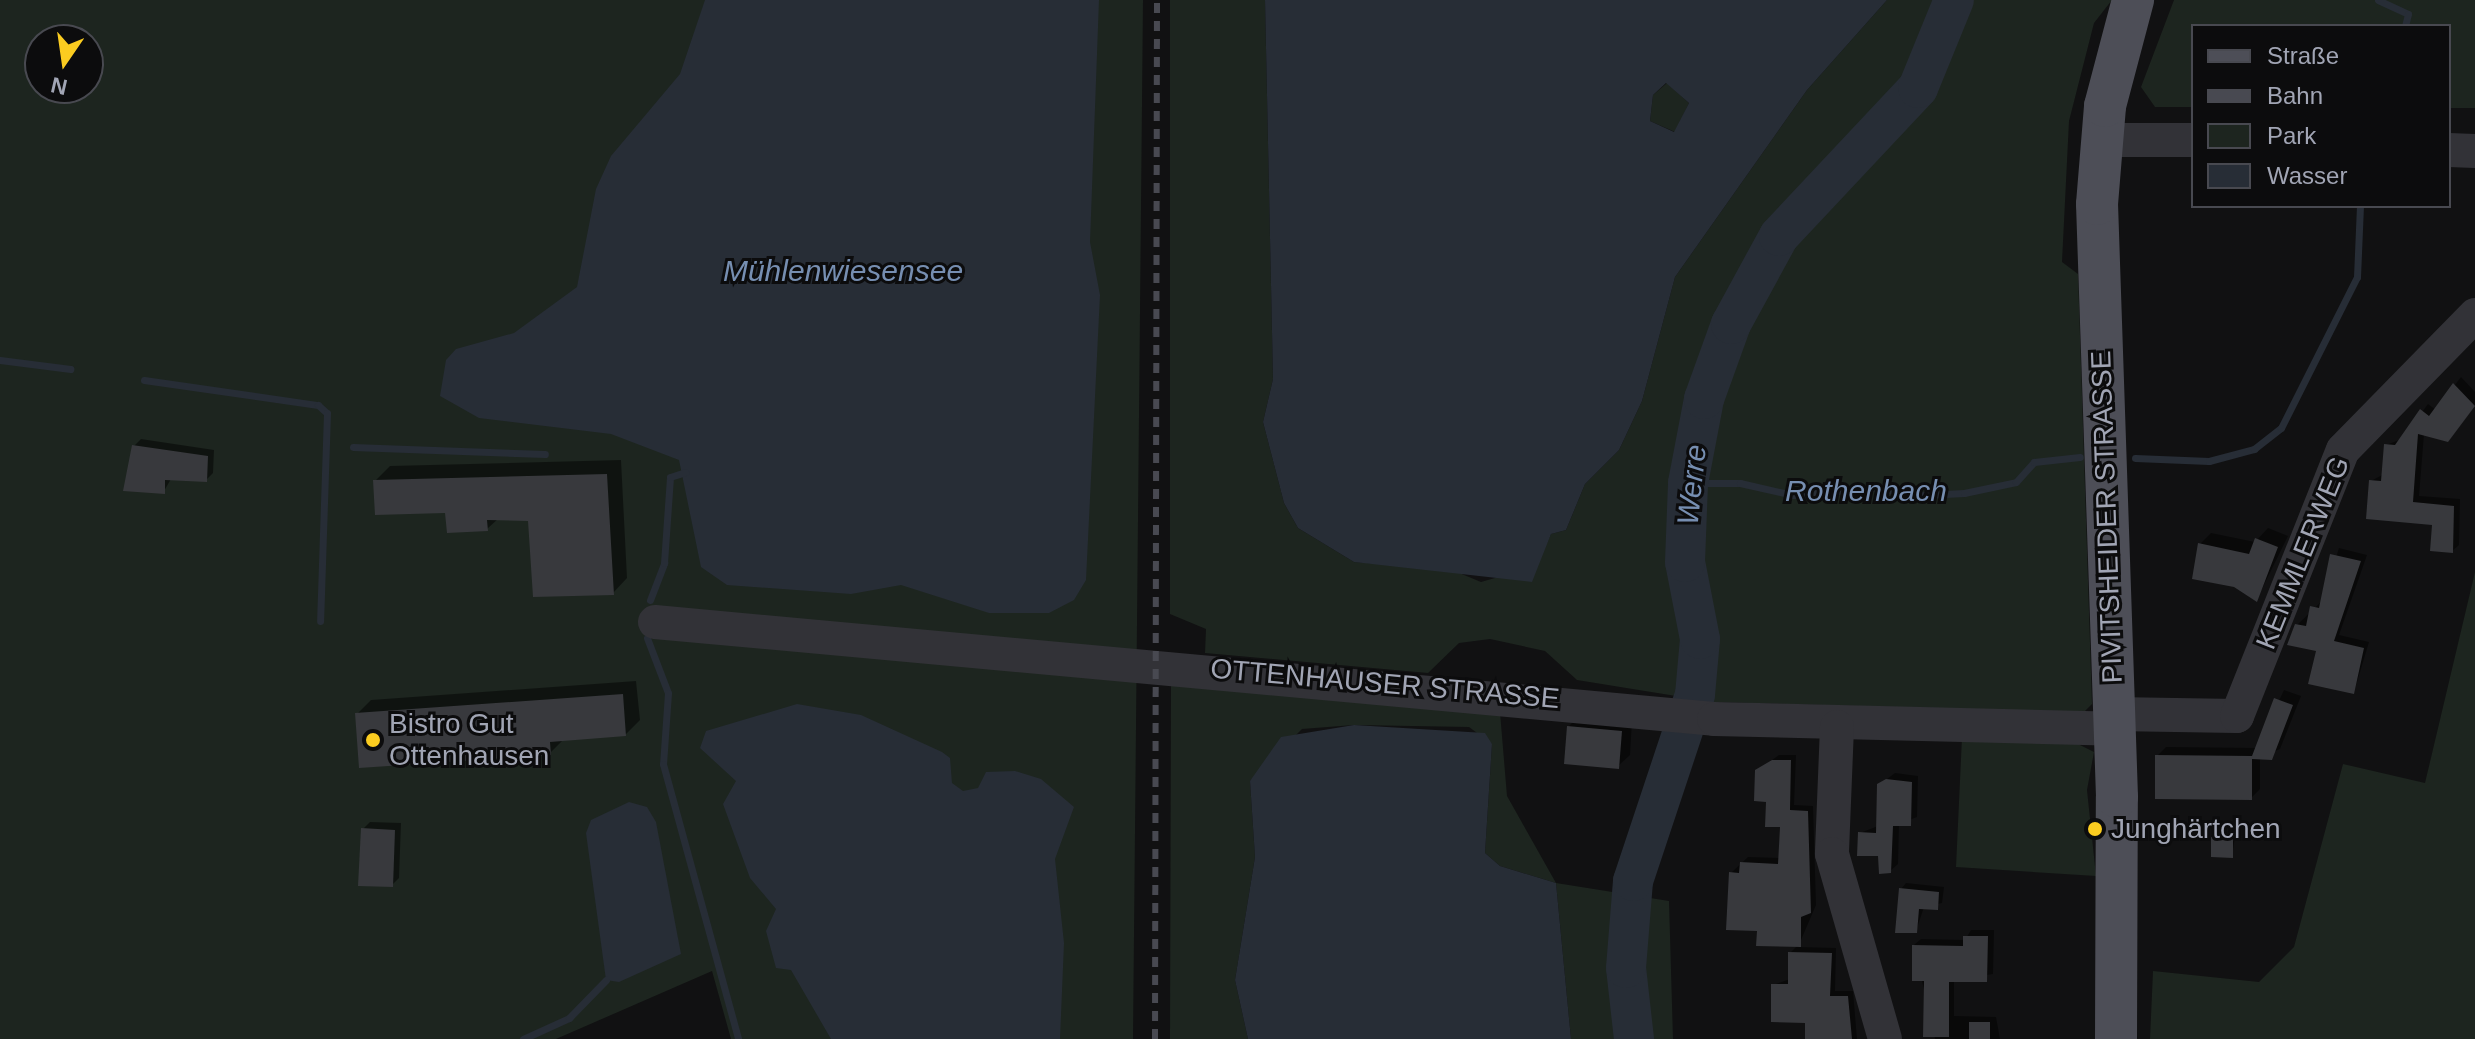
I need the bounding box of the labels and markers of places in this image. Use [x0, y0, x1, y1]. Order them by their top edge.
place label: Bistro Gut Ottenhausen [389, 707, 549, 773]
marker: Bistro Gut Ottenhausen [364, 731, 382, 749]
place label: Junghärtchen [2111, 812, 2281, 846]
marker: Junghärtchen [2086, 820, 2104, 838]

